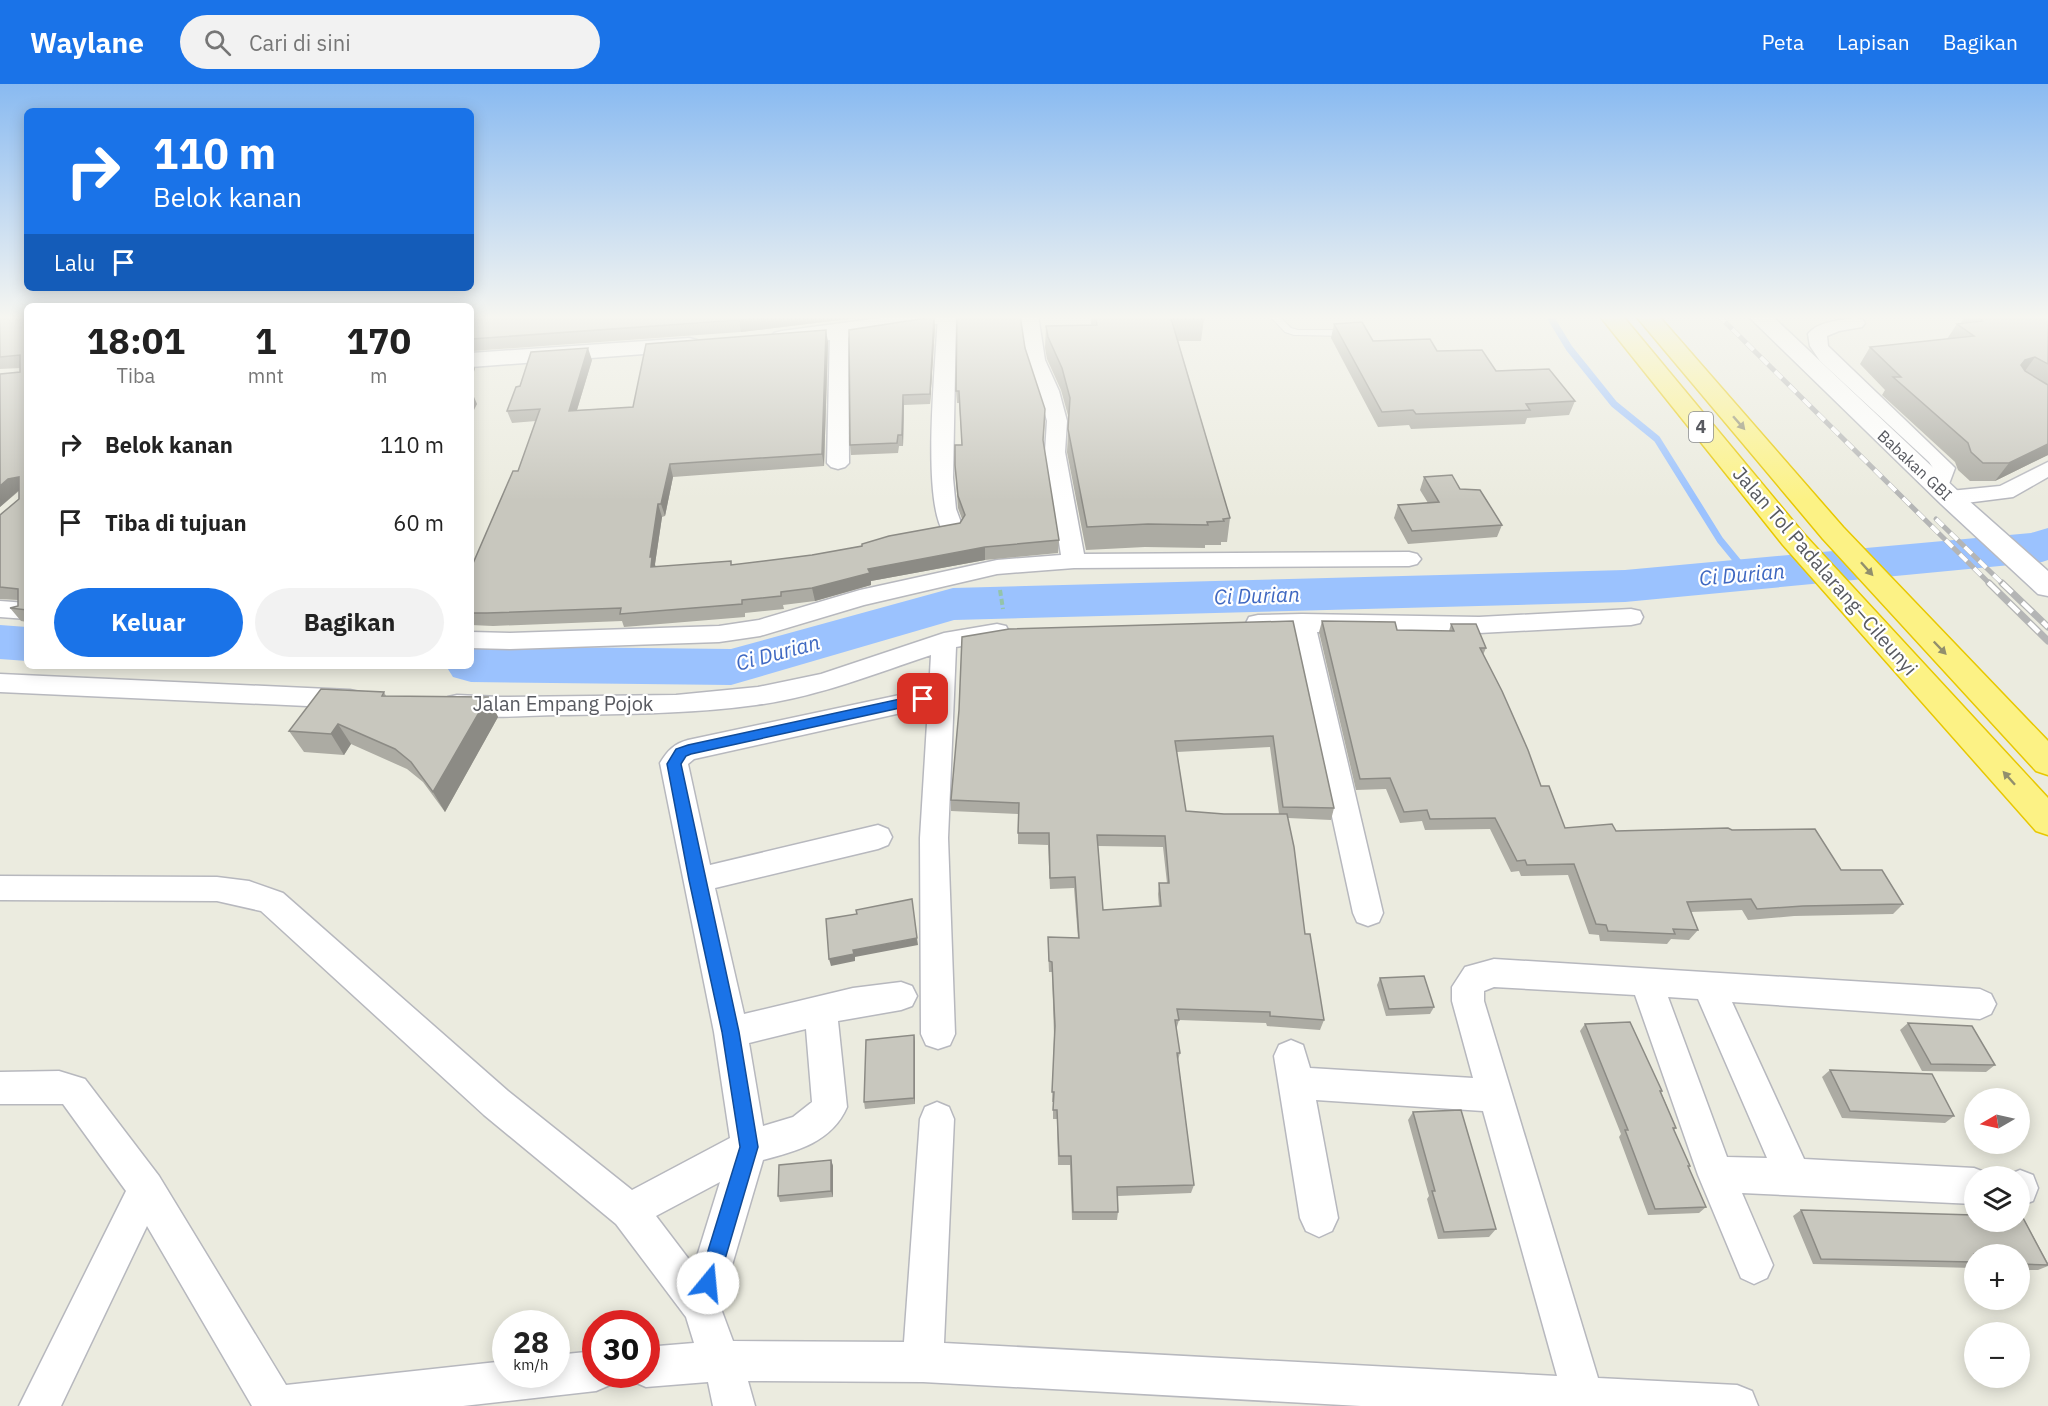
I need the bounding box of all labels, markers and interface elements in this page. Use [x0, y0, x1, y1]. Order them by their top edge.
search box [180, 15, 600, 69]
text: Waylane [30, 24, 144, 61]
icon: search [201, 26, 234, 59]
text: Cari di sini [249, 28, 351, 57]
text: Peta [1762, 28, 1804, 56]
text: Lapisan [1837, 28, 1910, 56]
text: Bagikan [1943, 28, 2018, 56]
text: 110 m [153, 126, 276, 181]
icon: right [54, 132, 132, 210]
text: Belok kanan [153, 179, 302, 214]
icon: arrive [107, 246, 140, 279]
text: Lalu [54, 248, 95, 277]
text: 18:01 [87, 317, 185, 364]
text: 1 [255, 317, 277, 364]
text: 170 [346, 317, 411, 364]
text: Tiba [117, 362, 155, 389]
text: mnt [248, 362, 284, 389]
text: m [370, 362, 388, 389]
road number: 4 [1689, 412, 1713, 442]
one-way arrow [1732, 415, 1745, 430]
street label: Babakan GBI [1874, 425, 1956, 505]
icon: right [54, 428, 87, 461]
text: Belok kanan [105, 430, 233, 459]
text: 110 m [380, 430, 444, 459]
street label: Jalan Tol Padalarang–Cileunyi [1727, 460, 1924, 681]
icon: arrive [54, 506, 87, 539]
text: Tiba di tujuan [105, 508, 247, 537]
text: 60 m [393, 508, 444, 537]
water label: Ci Durian [1698, 556, 1786, 592]
one-way arrow [1859, 562, 1873, 576]
water label: Ci Durian [1214, 580, 1300, 610]
button: Keluar [54, 588, 243, 657]
button: Bagikan [255, 588, 444, 657]
water label: Ci Durian [733, 627, 823, 677]
one-way arrow [1933, 641, 1947, 655]
pin [897, 673, 948, 724]
icon: arrive [906, 682, 939, 715]
street label: Jalan Empang Pojok [473, 690, 654, 717]
one-way arrow [2003, 771, 2016, 786]
north arrow [1964, 1088, 2030, 1154]
map controls [1964, 1088, 2030, 1388]
button: layers [1964, 1166, 2030, 1232]
button: + [1964, 1244, 2030, 1310]
position arrow [676, 1251, 740, 1315]
speed limit sign: 30 [582, 1310, 660, 1388]
text: 28 [513, 1322, 549, 1361]
button: − [1964, 1322, 2030, 1388]
text: km/h [513, 1355, 549, 1374]

